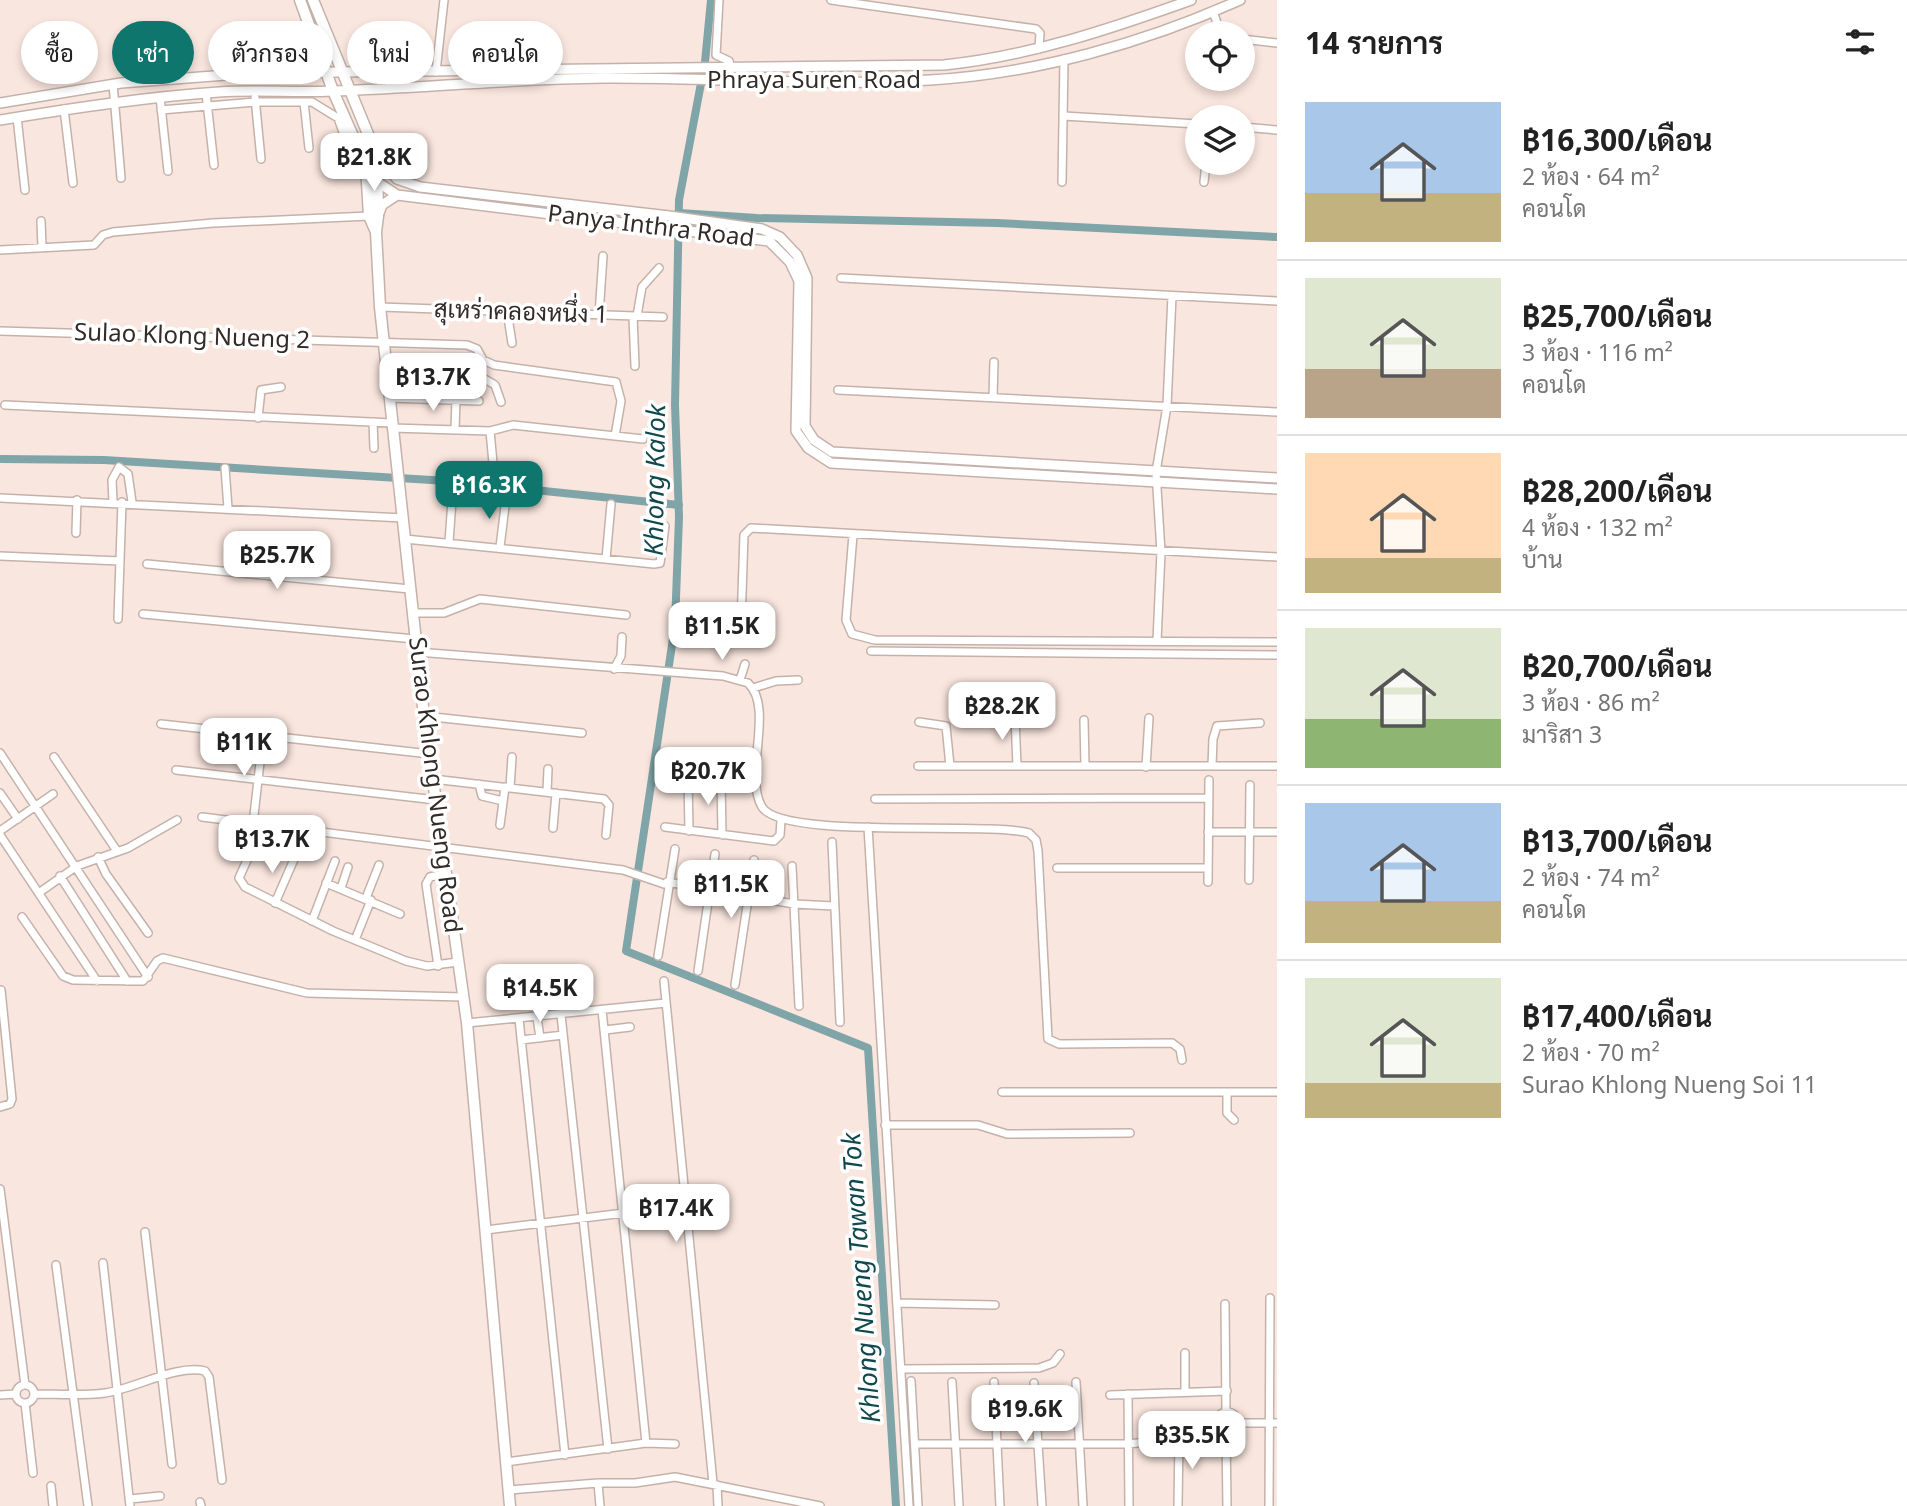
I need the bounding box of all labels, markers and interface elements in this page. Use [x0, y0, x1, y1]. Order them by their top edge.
chip: ซื้อ [21, 21, 98, 84]
chip: เช่า [112, 21, 194, 84]
chip: ตัวกรอง [208, 21, 333, 84]
chip: ใหม่ [347, 21, 434, 84]
chip: คอนโด [448, 21, 563, 84]
map controls [1185, 21, 1255, 175]
button: locate [1185, 21, 1255, 91]
text: 14 รายการ [1305, 22, 1443, 63]
icon: filters [1841, 23, 1879, 61]
street label: Phraya Suren Road [707, 62, 921, 95]
button: layers [1185, 105, 1255, 175]
text: ฿16,300/เดือน [1522, 119, 1713, 160]
icon: home [1361, 130, 1445, 214]
pin: ฿21.8K [317, 134, 431, 193]
text: ฿21.8K [336, 140, 412, 172]
text: 2 ห้อง · 64 m² [1522, 160, 1660, 192]
text: คอนโด [1522, 192, 1586, 224]
street label: Panya Inthra Road [546, 195, 756, 254]
street label: สุเหร่าคลองหนึ่ง 1 [433, 288, 609, 331]
text: ฿25,700/เดือน [1522, 295, 1713, 336]
icon: home [1361, 306, 1445, 390]
street label: Sulao Klong Nueng 2 [74, 314, 311, 355]
text: 3 ห้อง · 116 m² [1522, 336, 1673, 368]
pin: ฿13.7K [376, 354, 490, 413]
text: ฿13.7K [395, 360, 471, 392]
text: คอนโด [1522, 368, 1586, 400]
water label: Khlong Kalok [635, 403, 673, 556]
pin: ฿16.3K [432, 462, 546, 521]
text: ฿16.3K [451, 468, 527, 500]
text: ฿28,200/เดือน [1522, 470, 1713, 511]
icon: home [1361, 481, 1445, 565]
text: 4 ห้อง · 132 m² [1522, 511, 1673, 543]
pin: ฿25.7K [220, 532, 334, 591]
text: ฿25.7K [239, 538, 315, 570]
text: บ้าน [1522, 543, 1563, 575]
pin: ฿11.5K [665, 602, 779, 662]
text: ฿11.5K [684, 609, 760, 641]
street label: Surao Khlong Nueng Road [402, 635, 471, 935]
text: ฿20,700/เดือน [1522, 645, 1713, 686]
icon: home [1361, 656, 1445, 740]
pin: ฿28.2K [945, 682, 1059, 742]
text: 3 ห้อง · 86 m² [1522, 686, 1660, 718]
text: ฿28.2K [964, 689, 1040, 721]
pin: ฿11K [203, 718, 285, 778]
text: มาริสา 3 [1522, 718, 1602, 750]
text: ฿11K [216, 725, 272, 757]
pin: ฿20.7K [651, 748, 765, 807]
text: ฿20.7K [670, 754, 746, 786]
pin: ฿13.7K [215, 816, 329, 875]
text: ฿13,700/เดือน [1522, 820, 1713, 861]
text: ฿13.7K [234, 822, 310, 854]
icon: home [1361, 831, 1445, 915]
pin: ฿11.5K [674, 860, 788, 920]
text: 2 ห้อง · 74 m² [1522, 861, 1660, 893]
text: ฿11.5K [693, 867, 769, 899]
text: คอนโด [1522, 893, 1586, 925]
pin: ฿14.5K [483, 964, 597, 1024]
text: ฿14.5K [502, 971, 578, 1003]
text: ฿17,400/เดือน [1522, 995, 1713, 1036]
icon: home [1361, 1006, 1445, 1090]
text: 2 ห้อง · 70 m² [1522, 1036, 1660, 1068]
text: Surao Khlong Nueng Soi 11 [1522, 1068, 1817, 1100]
water label: Khlong Nueng Tawan Tok [832, 1131, 888, 1424]
pin: ฿17.4K [619, 1184, 733, 1244]
text: ฿17.4K [638, 1191, 714, 1223]
pin: ฿19.6K [968, 1386, 1082, 1445]
text: ฿19.6K [987, 1392, 1063, 1424]
pin: ฿35.5K [1135, 1412, 1249, 1471]
text: ฿35.5K [1154, 1418, 1230, 1450]

